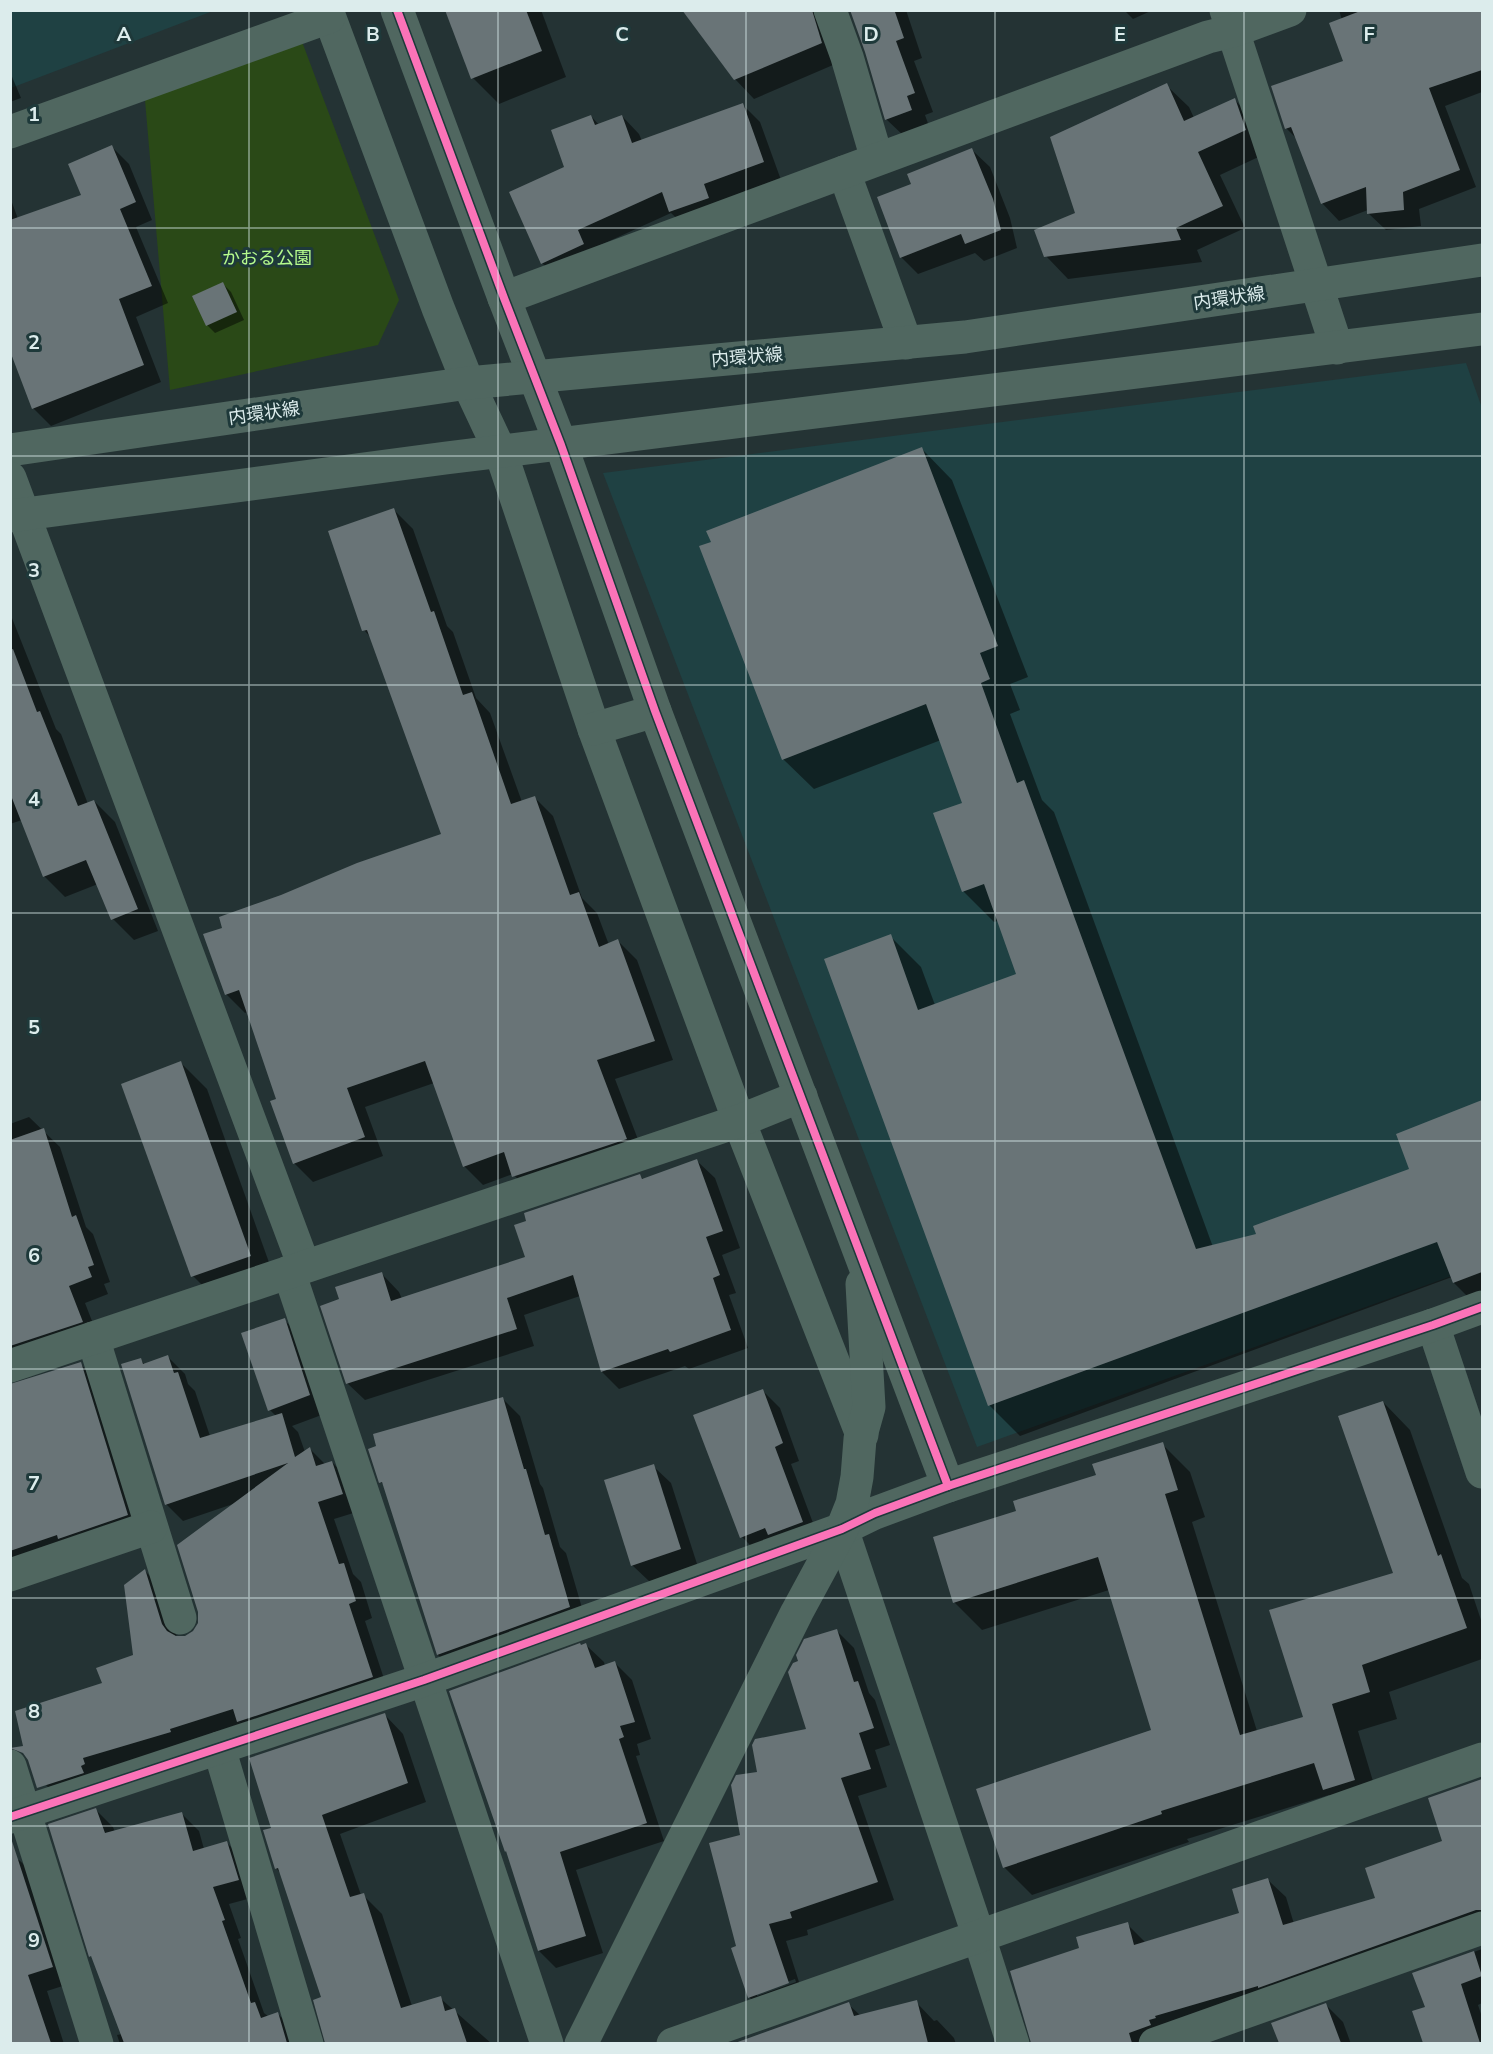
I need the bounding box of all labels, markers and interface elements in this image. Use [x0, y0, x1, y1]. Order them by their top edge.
text: A [117, 21, 132, 48]
text: B [366, 21, 380, 48]
text: C [615, 21, 629, 48]
text: D [863, 21, 879, 48]
text: E [1114, 21, 1126, 48]
text: F [1363, 21, 1375, 48]
text: 1 [28, 101, 40, 128]
park label: かおる公園 [222, 246, 312, 270]
street label: 内環状線 [1192, 281, 1266, 315]
text: 2 [28, 329, 40, 356]
street label: 内環状線 [710, 342, 784, 372]
street label: 内環状線 [227, 396, 301, 430]
text: 3 [28, 557, 40, 584]
text: 4 [28, 786, 40, 813]
text: 5 [28, 1014, 40, 1041]
text: 6 [28, 1242, 40, 1269]
text: 7 [28, 1470, 40, 1497]
text: 8 [28, 1698, 40, 1725]
text: 9 [28, 1927, 40, 1954]

